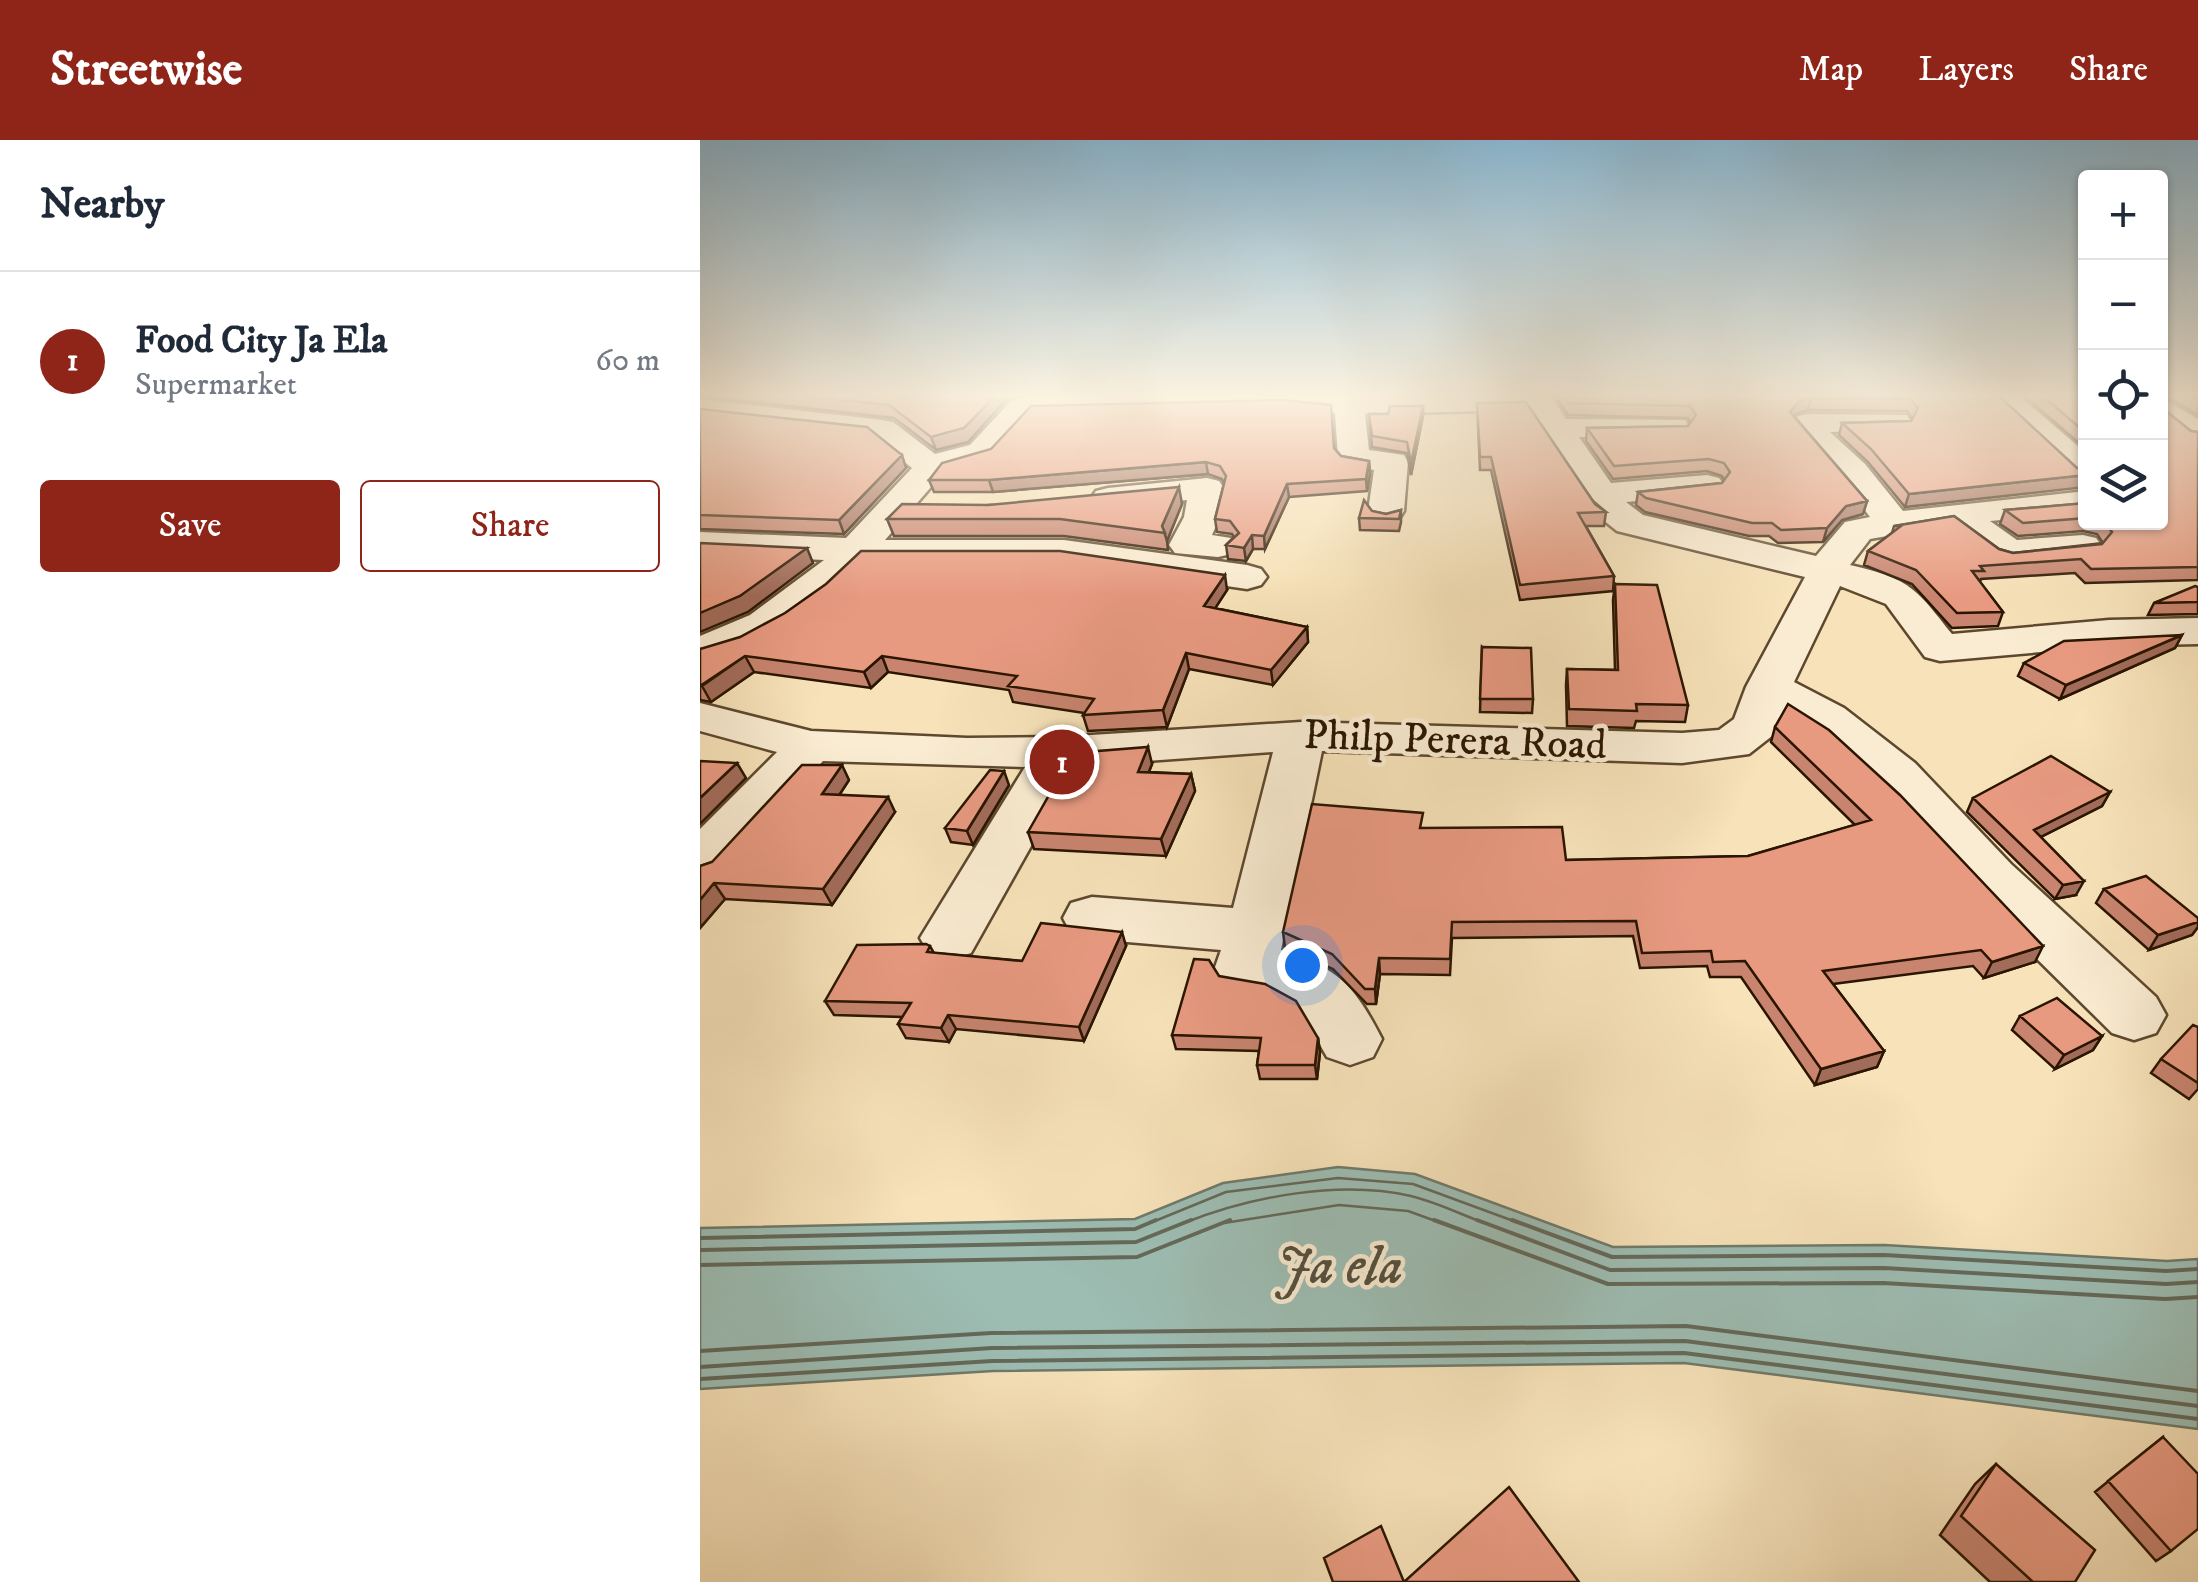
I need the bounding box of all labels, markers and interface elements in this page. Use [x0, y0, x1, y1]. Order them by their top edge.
text: Streetwise [50, 40, 242, 100]
text: Map [1799, 48, 1863, 92]
text: Layers [1918, 48, 2014, 92]
text: Share [2069, 48, 2148, 92]
map controls [2078, 170, 2168, 530]
button: + [2078, 170, 2168, 260]
text: Nearby [40, 179, 164, 231]
button: − [2078, 260, 2168, 350]
text: Food City Ja Ela [135, 317, 387, 365]
text: 1 [67, 341, 78, 381]
text: 60 m [595, 341, 660, 381]
button: locate [2078, 350, 2168, 440]
text: Supermarket [135, 365, 297, 405]
button: layers [2078, 440, 2168, 530]
button: Save [40, 480, 340, 572]
button: Share [360, 480, 660, 572]
street label: Philp Perera Road [1302, 710, 1608, 772]
pin: 1 [1030, 724, 1094, 800]
your location [1277, 940, 1328, 991]
water label: Ja ela [1275, 1233, 1403, 1302]

